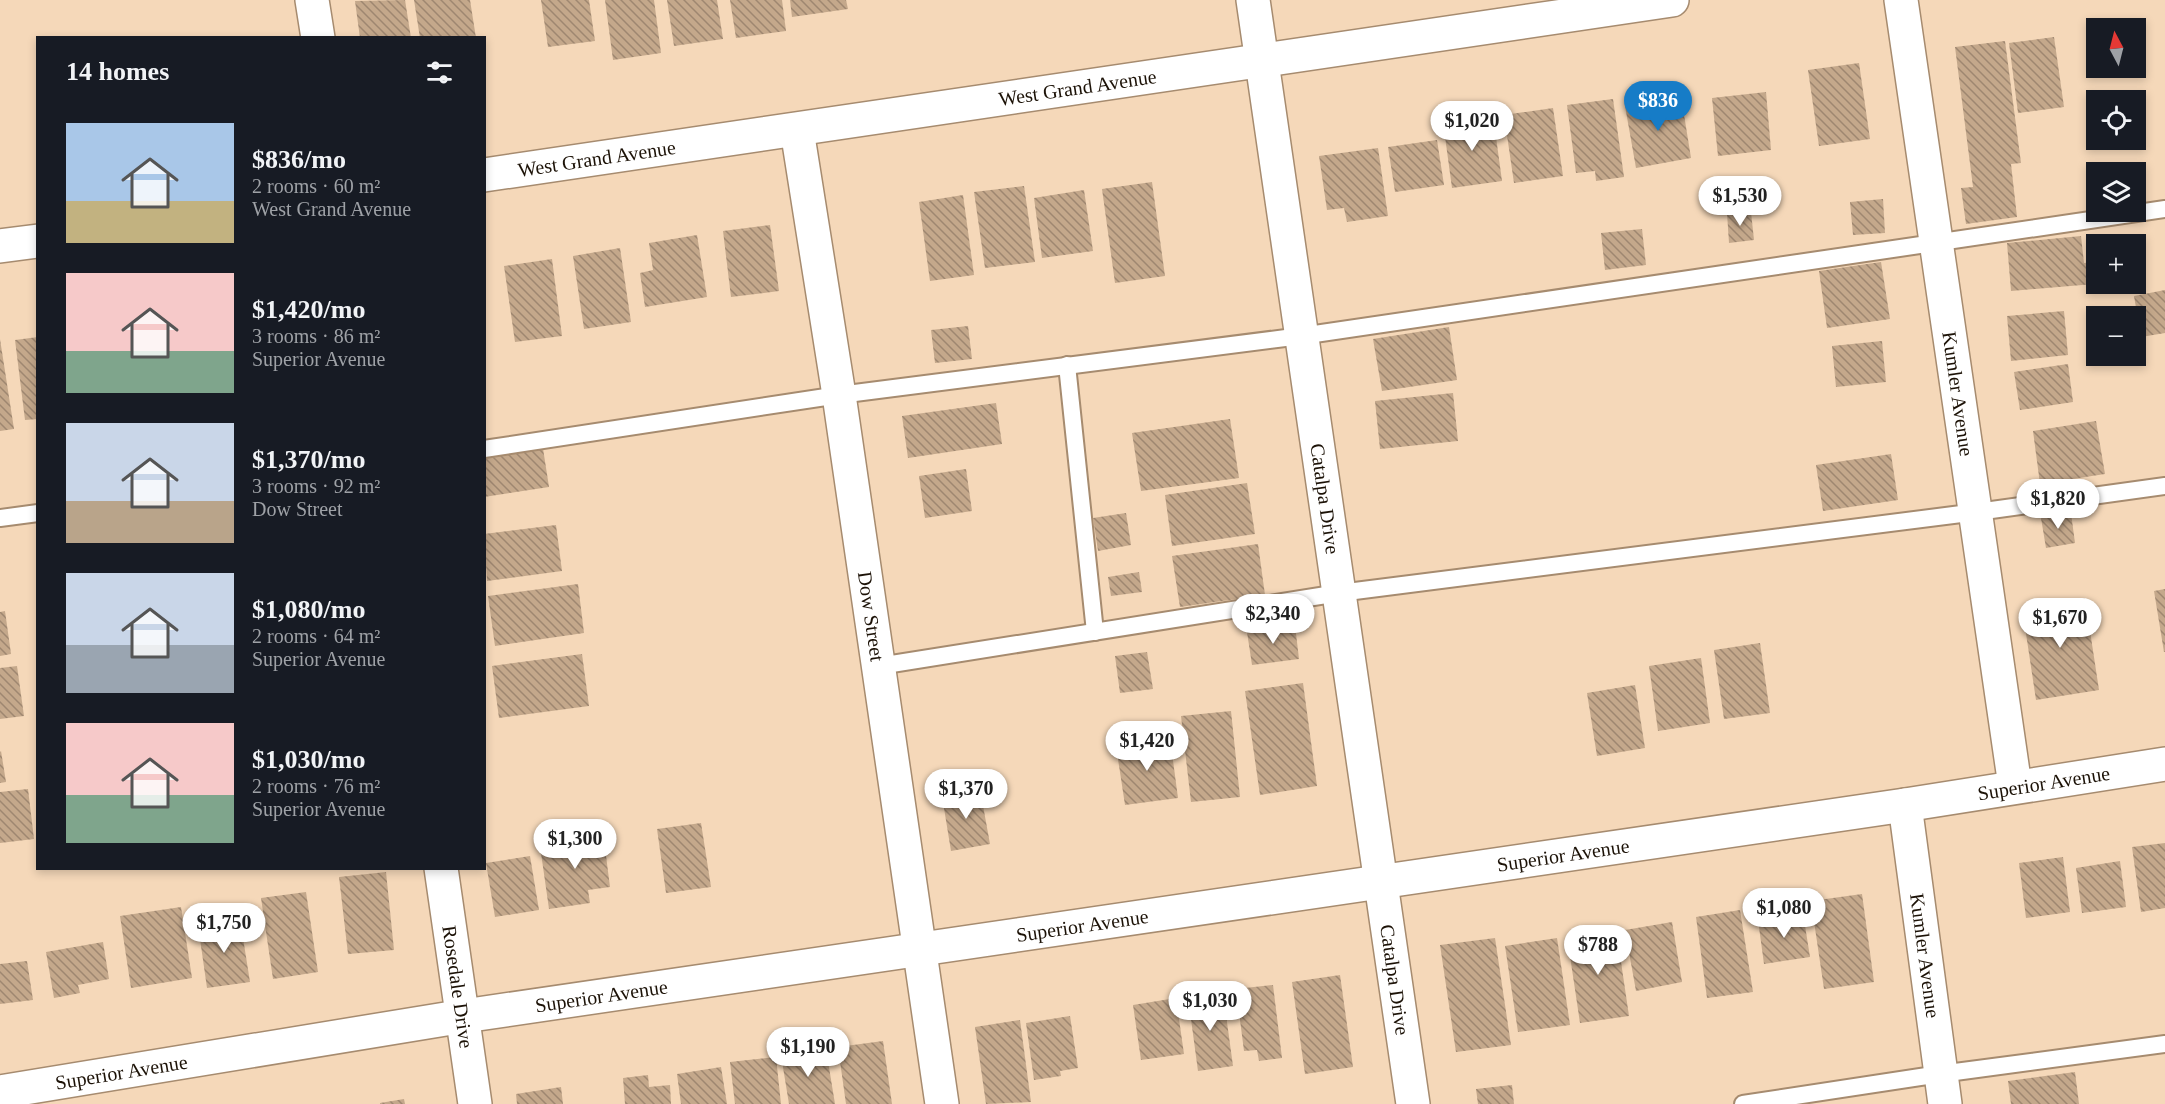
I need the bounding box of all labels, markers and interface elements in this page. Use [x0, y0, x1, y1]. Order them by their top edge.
north arrow [2086, 18, 2146, 78]
map controls [2086, 18, 2146, 366]
icon: filters [423, 56, 456, 89]
text: 14 homes [66, 57, 169, 86]
street label: West Grand Avenue [997, 65, 1158, 110]
pin: $836 [1622, 81, 1694, 132]
text: $836 [1638, 89, 1678, 111]
button: locate [2086, 90, 2146, 150]
pin: $1,020 [1423, 101, 1521, 152]
text: $1,020 [1445, 109, 1500, 131]
street label: West Grand Avenue [516, 136, 677, 181]
text: $836/mo [252, 145, 346, 174]
icon: home [114, 147, 186, 219]
button: layers [2086, 162, 2146, 222]
text: 2 rooms · 60 m² [252, 175, 380, 197]
pin: $1,530 [1691, 176, 1789, 227]
text: $1,530 [1713, 184, 1768, 206]
text: West Grand Avenue [252, 198, 411, 220]
button: + [2086, 234, 2146, 294]
text: $1,420/mo [252, 295, 365, 324]
icon: home [114, 297, 186, 369]
button: − [2086, 306, 2146, 366]
text: 3 rooms · 86 m² [252, 325, 380, 347]
street label: Kumler Avenue [1938, 330, 1978, 458]
text: Superior Avenue [252, 348, 386, 370]
street label: Catalpa Drive [1306, 442, 1344, 556]
text: $1,370/mo [252, 445, 365, 474]
icon: home [114, 447, 186, 519]
text: 3 rooms · 92 m² [252, 475, 380, 497]
pin: $1,820 [2009, 479, 2107, 530]
text: $1,820 [2031, 487, 2086, 509]
text: Dow Street [252, 498, 343, 520]
street label: Dow Street [854, 570, 889, 663]
pin: $2,340 [1224, 594, 1322, 645]
text: $1,080/mo [252, 595, 365, 624]
icon: home [114, 597, 186, 669]
pin: $1,670 [2011, 598, 2109, 649]
text: $2,340 [1246, 602, 1301, 624]
text: $1,670 [2033, 606, 2088, 628]
text: 2 rooms · 64 m² [252, 625, 380, 647]
text: Superior Avenue [252, 648, 386, 670]
pin: $1,420 [1098, 721, 1196, 772]
text: $1,420 [1120, 729, 1175, 751]
text: $1,030/mo [252, 745, 365, 774]
icon: home [114, 747, 186, 819]
street label: Superior Avenue [1976, 762, 2112, 804]
pin: $1,370 [917, 769, 1015, 820]
text: 2 rooms · 76 m² [252, 775, 380, 797]
text: $1,370 [939, 777, 994, 799]
text: Superior Avenue [252, 798, 386, 820]
pin: $1,300 [526, 819, 624, 870]
text: $1,300 [548, 827, 603, 849]
street label: Superior Avenue [1495, 834, 1631, 876]
pin: $1,080 [1735, 888, 1833, 939]
street label: Kumler Avenue [1906, 892, 1944, 1020]
text: $1,080 [1757, 896, 1812, 918]
pin: $1,750 [175, 903, 273, 954]
street label: Superior Avenue [1015, 905, 1150, 946]
text: $1,750 [197, 911, 252, 933]
street label: Catalpa Drive [1376, 923, 1414, 1037]
street label: Rosedale Drive [438, 924, 478, 1050]
pin: $788 [1562, 925, 1634, 976]
text: $788 [1578, 933, 1618, 955]
street label: Superior Avenue [534, 975, 669, 1016]
pin: $1,030 [1161, 981, 1259, 1032]
text: $1,030 [1183, 989, 1238, 1011]
pin: $1,190 [759, 1027, 857, 1078]
text: $1,190 [781, 1035, 836, 1057]
street label: Superior Avenue [54, 1050, 189, 1094]

